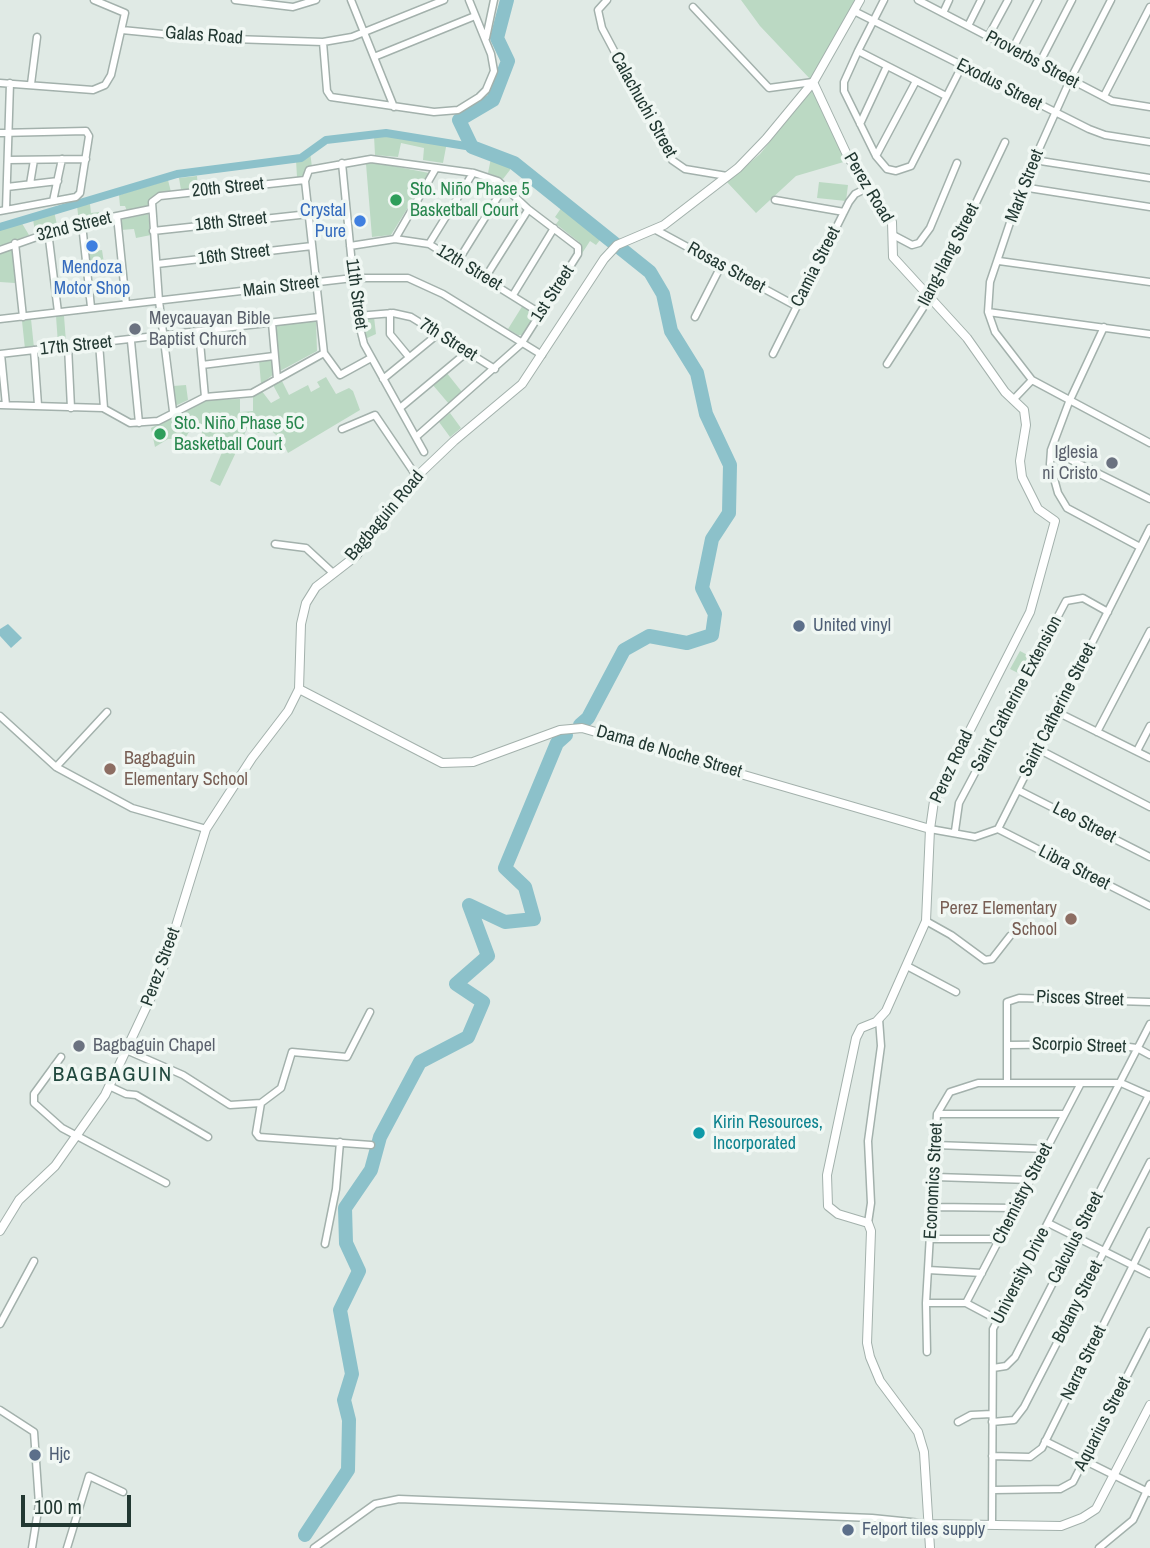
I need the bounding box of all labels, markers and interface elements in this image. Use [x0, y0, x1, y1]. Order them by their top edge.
street label: Galas Road [164, 23, 244, 49]
street label: Proverbs Street [982, 26, 1082, 94]
street label: Calachuchi Street [605, 48, 681, 162]
street label: Exodus Street [953, 54, 1045, 116]
street label: Mark Street [1001, 147, 1049, 225]
street label: Perez Road [839, 149, 897, 227]
street label: 20th Street [191, 173, 265, 203]
place label: Sto. Niño Phase 5 Basketball Court [410, 179, 530, 222]
marker: Sto. Niño Phase 5 Basketball Court [388, 192, 404, 208]
place label: Crystal Pure [300, 200, 346, 242]
street label: Ilang-Ilang Street [914, 200, 984, 310]
street label: 32nd Street [34, 207, 114, 247]
street label: 18th Street [194, 207, 268, 237]
marker: Crystal Pure [352, 213, 368, 229]
street label: Camia Street [787, 223, 845, 311]
marker: Mendoza Motor Shop [84, 238, 100, 254]
street label: Rosas Street [683, 238, 769, 298]
street label: 16th Street [197, 240, 271, 270]
street label: 12th Street [432, 240, 506, 296]
place label: Mendoza Motor Shop [54, 257, 130, 300]
street label: 11th Street [340, 257, 372, 331]
street label: 1st Street [527, 262, 579, 326]
street label: Main Street [242, 272, 320, 302]
place label: Meycauayan Bible Baptist Church [149, 308, 270, 350]
street label: 7th Street [415, 314, 481, 366]
marker: Meycauayan Bible Baptist Church [127, 321, 143, 337]
street label: 17th Street [39, 331, 113, 361]
place label: Sto. Niño Phase 5C Basketball Court [174, 413, 304, 456]
marker: Sto. Niño Phase 5C Basketball Court [152, 426, 168, 442]
place label: Iglesia ni Cristo [1042, 442, 1098, 484]
marker: Iglesia ni Cristo [1104, 455, 1120, 471]
street label: Bagbaguin Road [341, 467, 429, 565]
street label: Saint Catherine Extension [967, 612, 1067, 776]
place label: United vinyl [813, 615, 891, 637]
marker: United vinyl [791, 618, 807, 634]
street label: Saint Catherine Street [1015, 640, 1101, 780]
street label: Dama de Noche Street [594, 721, 744, 783]
street label: Perez Road [926, 727, 978, 807]
place label: Bagbaguin Elementary School [124, 748, 248, 790]
marker: Bagbaguin Elementary School [102, 761, 118, 777]
street label: Leo Street [1049, 798, 1119, 848]
street label: Libra Street [1035, 841, 1113, 895]
place label: Perez Elementary School [940, 898, 1057, 940]
marker: Perez Elementary School [1063, 911, 1079, 927]
street label: Perez Street [137, 925, 185, 1009]
street label: Pisces Street [1036, 987, 1124, 1011]
street label: Scorpio Street [1031, 1034, 1127, 1058]
place label: Bagbaguin Chapel [93, 1035, 215, 1057]
marker: Bagbaguin Chapel [71, 1038, 87, 1054]
district label: BAGBAGUIN [54, 1062, 172, 1088]
place label: Kirin Resources, Incorporated [713, 1112, 823, 1154]
street label: Economics Street [920, 1122, 948, 1240]
marker: Kirin Resources, Incorporated [691, 1125, 707, 1141]
street label: Chemistry Street [988, 1140, 1058, 1248]
street label: Calculus Street [1044, 1189, 1108, 1287]
street label: University Drive [987, 1224, 1055, 1328]
street label: Botany Street [1048, 1257, 1108, 1347]
street label: Narra Street [1057, 1322, 1111, 1404]
street label: Aquarius Street [1070, 1373, 1136, 1475]
place label: Hjc [49, 1444, 70, 1466]
marker: Hjc [27, 1447, 43, 1463]
scale bar [24, 1482, 135, 1526]
text: 100 m [34, 1492, 82, 1521]
place label: Felport tiles supply [862, 1519, 985, 1541]
marker: Felport tiles supply [840, 1522, 856, 1538]

